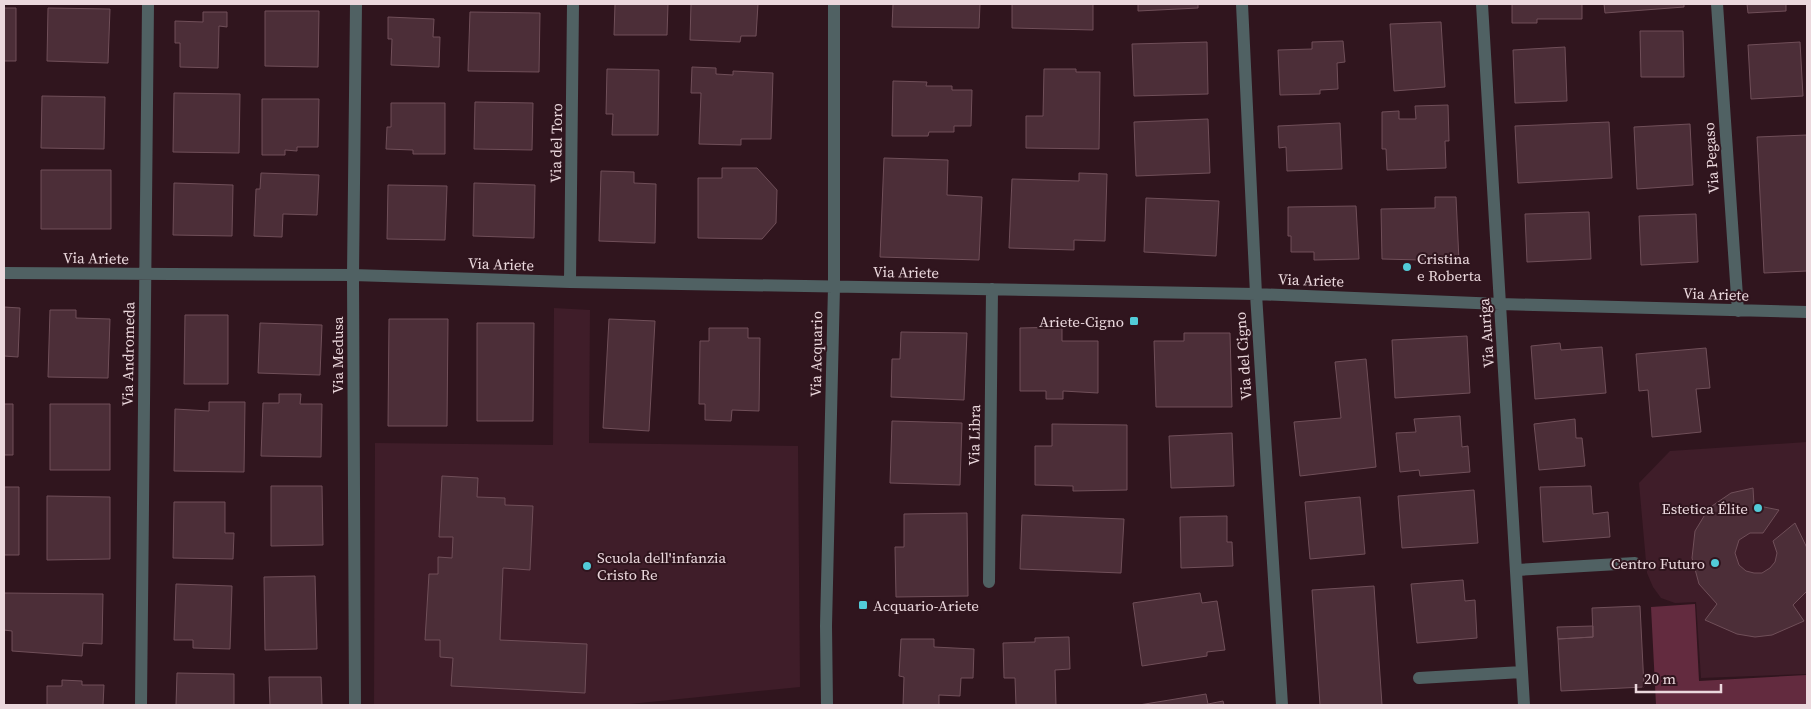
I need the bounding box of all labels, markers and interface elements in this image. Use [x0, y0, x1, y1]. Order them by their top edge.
street label: Via del Toro [545, 103, 567, 183]
street label: Via Pegaso [1698, 122, 1724, 194]
street label: Via Ariete [63, 247, 130, 269]
place label: Cristina e Roberta [1417, 248, 1482, 286]
street label: Via Ariete [468, 252, 535, 276]
street label: Via Ariete [873, 261, 940, 283]
marker: Cristina e Roberta [1401, 261, 1413, 273]
street label: Via Ariete [1278, 268, 1345, 292]
street label: Via Ariete [1683, 282, 1750, 306]
street label: Via Auriga [1473, 297, 1499, 368]
street label: Via Andromeda [117, 301, 139, 406]
street label: Via Acquario [805, 311, 827, 397]
place label: Ariete-Cigno [1039, 311, 1124, 332]
street label: Via del Cigno [1229, 311, 1257, 401]
marker: Ariete-Cigno [1128, 315, 1140, 327]
street label: Via Medusa [327, 316, 348, 394]
street label: Via Libra [963, 404, 985, 466]
place label: Estetica Élite [1662, 498, 1748, 519]
marker: Estetica Élite [1752, 502, 1764, 514]
place label: Scuola dell'infanzia Cristo Re [597, 547, 727, 585]
place label: Centro Futuro [1611, 553, 1705, 574]
marker: Centro Futuro [1709, 557, 1721, 569]
marker: Scuola dell'infanzia Cristo Re [581, 560, 593, 572]
place label: Acquario-Ariete [873, 595, 979, 616]
marker: Acquario-Ariete [857, 599, 869, 611]
scale bar [1636, 662, 1721, 694]
text: 20 m [1644, 668, 1676, 689]

